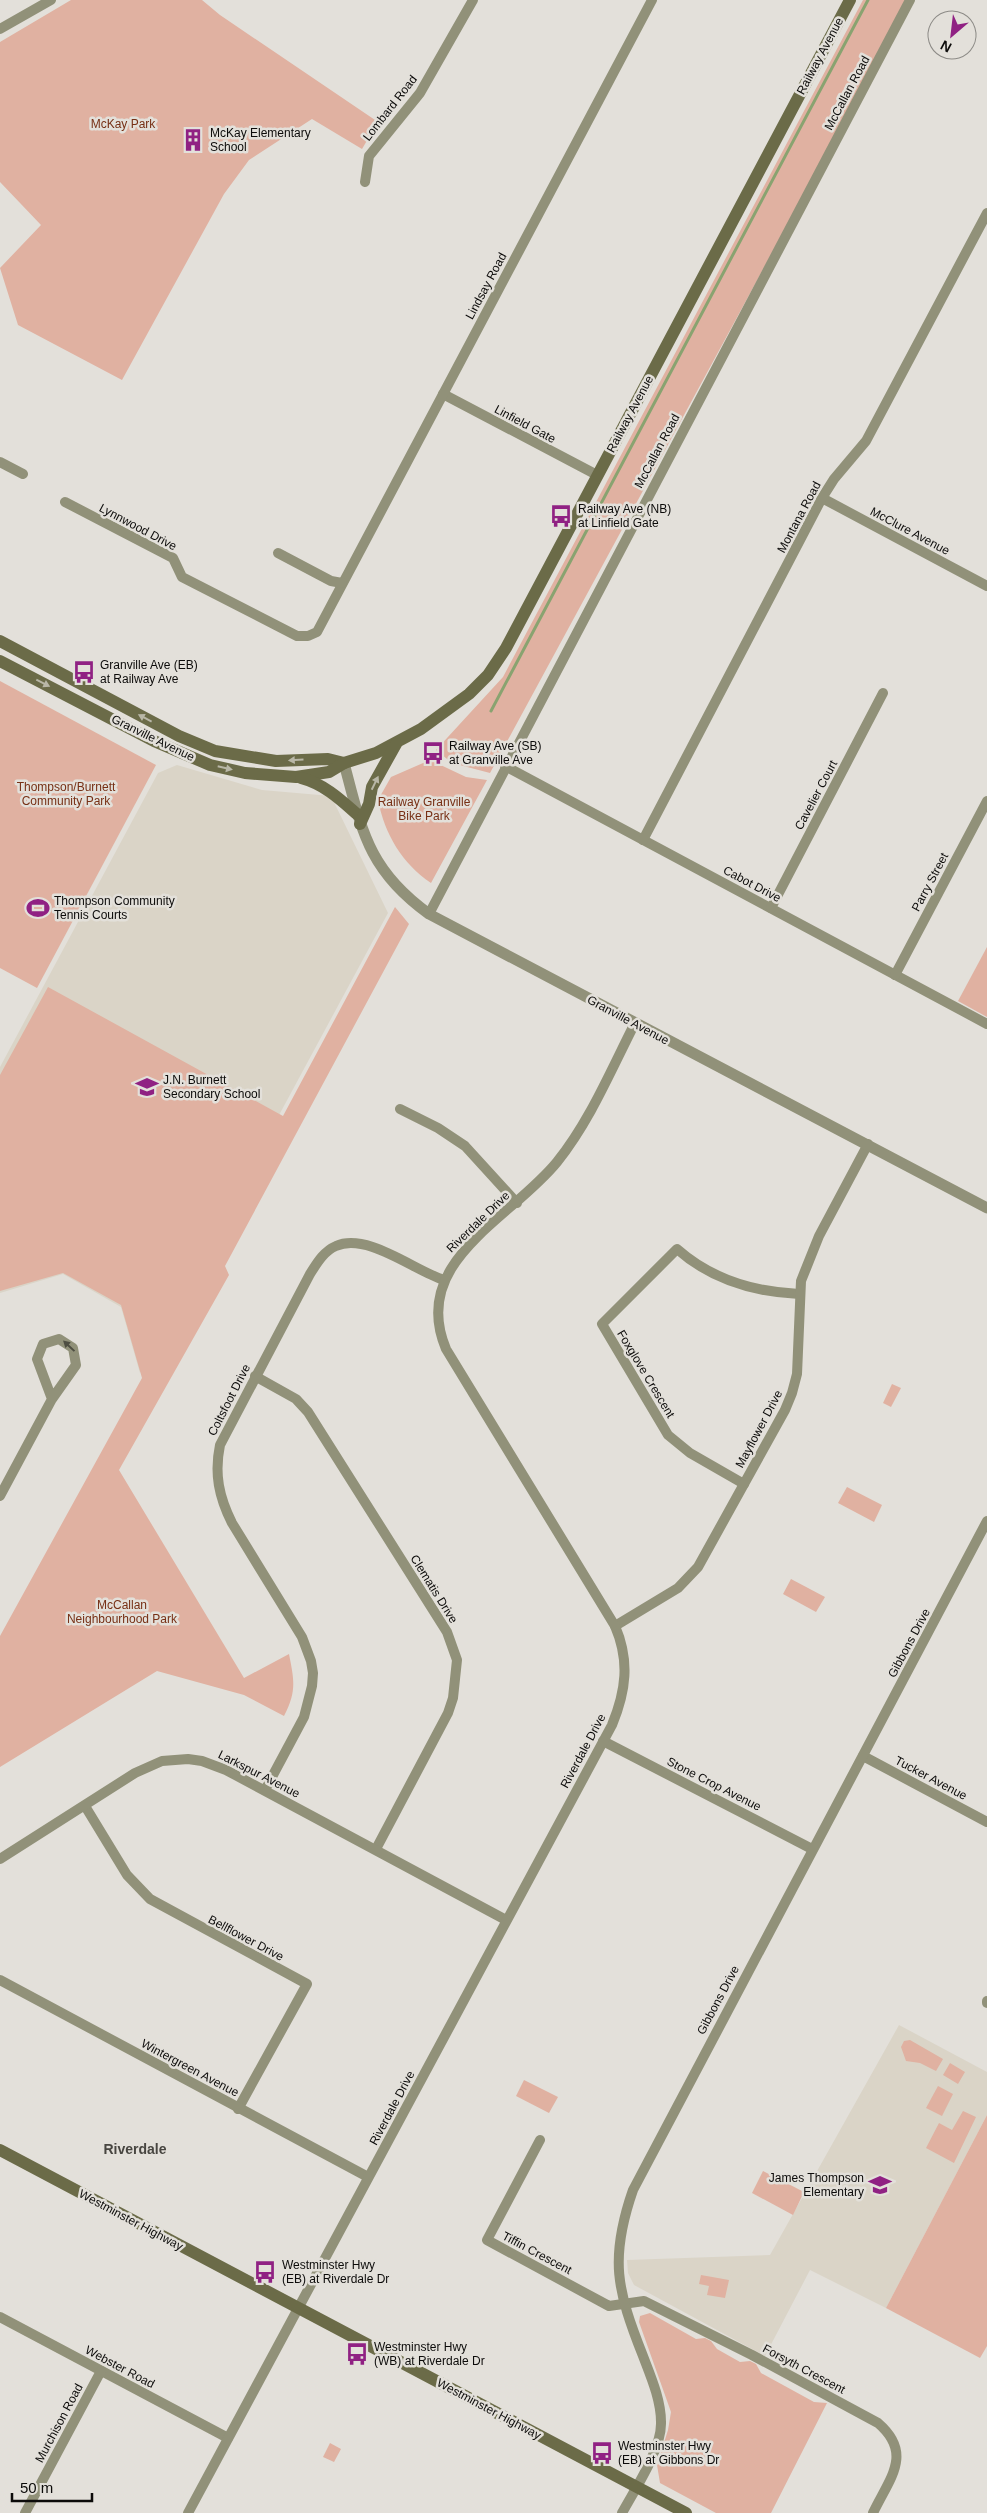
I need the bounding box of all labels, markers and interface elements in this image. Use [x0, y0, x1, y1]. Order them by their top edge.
north arrow [927, 10, 977, 60]
street label: Railway Avenue [794, 15, 846, 97]
text: N [938, 37, 954, 56]
street label: McCallan Road [822, 53, 872, 133]
street label: Lombard Road [360, 72, 420, 144]
park label: McKay Park [91, 117, 156, 131]
place label: McKay Elementary School [210, 126, 311, 154]
building icon: McKay Elementary School [180, 127, 206, 153]
street label: Lindsay Road [463, 250, 509, 322]
street label: Railway Avenue [604, 373, 656, 455]
street label: Linfield Gate [492, 402, 558, 446]
street label: McCallan Road [632, 411, 682, 491]
street label: Montana Road [774, 479, 824, 555]
street label: Lynnwood Drive [97, 501, 179, 553]
place label: Railway Ave (NB) at Linfield Gate [578, 502, 671, 530]
bus stop icon: Railway Ave (NB) at Linfield Gate [548, 503, 574, 529]
street label: McClure Avenue [868, 504, 952, 558]
place label: Granville Ave (EB) at Railway Ave [100, 658, 198, 686]
bus stop icon: Granville Ave (EB) at Railway Ave [71, 659, 97, 685]
one-way arrow [36, 679, 51, 687]
street label: Granville Avenue [109, 712, 197, 764]
one-way arrow [138, 714, 152, 722]
place label: Railway Ave (SB) at Granville Ave [449, 739, 541, 767]
bus stop icon: Railway Ave (SB) at Granville Ave [420, 740, 446, 766]
one-way arrow [288, 757, 304, 765]
street label: Cavelier Court [792, 757, 840, 832]
one-way arrow [217, 764, 232, 772]
one-way arrow [371, 775, 379, 790]
park label: Thompson/Burnett Community Park [17, 780, 116, 808]
park label: Railway Granville Bike Park [378, 795, 471, 823]
street label: Parry Street [909, 850, 952, 914]
street label: Cabot Drive [721, 863, 784, 905]
place label: Thompson Community Tennis Courts [54, 894, 175, 922]
sports icon: Thompson Community Tennis Courts [25, 895, 51, 921]
street label: Granville Avenue [585, 993, 672, 1048]
place label: J.N. Burnett Secondary School [163, 1073, 260, 1101]
school or university icon: J.N. Burnett Secondary School [134, 1074, 160, 1100]
street label: Riverdale Drive [444, 1188, 513, 1256]
street label: Foxglove Crescent [614, 1328, 678, 1421]
one-way arrow [63, 1340, 75, 1351]
street label: Coltsfoot Drive [205, 1361, 253, 1438]
street label: Mayflower Drive [733, 1387, 786, 1470]
street label: Clematis Drive [407, 1552, 461, 1626]
park label: McCallan Neighbourhood Park [67, 1598, 178, 1626]
street label: Gibbons Drive [885, 1606, 933, 1680]
street label: Riverdale Drive [558, 1711, 609, 1791]
street label: Larkspur Avenue [216, 1747, 302, 1801]
street label: Tucker Avenue [893, 1753, 970, 1803]
street label: Stone Crop Avenue [665, 1754, 764, 1814]
street label: Bellflower Drive [206, 1912, 286, 1964]
street label: Gibbons Drive [694, 1963, 742, 2037]
street label: Wintergreen Avenue [139, 2036, 241, 2100]
street label: Riverdale Drive [367, 2068, 418, 2148]
district label: Riverdale [103, 2141, 167, 2157]
place label: James Thompson Elementary [769, 2171, 864, 2199]
school or university icon: James Thompson Elementary [867, 2172, 893, 2198]
street label: Westminster Highway [77, 2187, 185, 2253]
street label: Tiffin Crescent [500, 2229, 575, 2277]
place label: Westminster Hwy (EB) at Riverdale Dr [282, 2258, 389, 2286]
bus stop icon: Westminster Hwy (EB) at Riverdale Dr [252, 2259, 278, 2285]
place label: Westminster Hwy (WB) at Riverdale Dr [374, 2340, 485, 2368]
bus stop icon: Westminster Hwy (WB) at Riverdale Dr [344, 2341, 370, 2367]
street label: Forsyth Crescent [760, 2341, 848, 2397]
street label: Webster Road [83, 2343, 157, 2391]
street label: Westminster Highway [435, 2376, 543, 2442]
street label: Murchison Road [32, 2381, 86, 2465]
place label: Westminster Hwy (EB) at Gibbons Dr [618, 2439, 719, 2467]
bus stop icon: Westminster Hwy (EB) at Gibbons Dr [589, 2440, 615, 2466]
scale bar [12, 2470, 92, 2502]
text: 50 m [20, 2479, 53, 2496]

